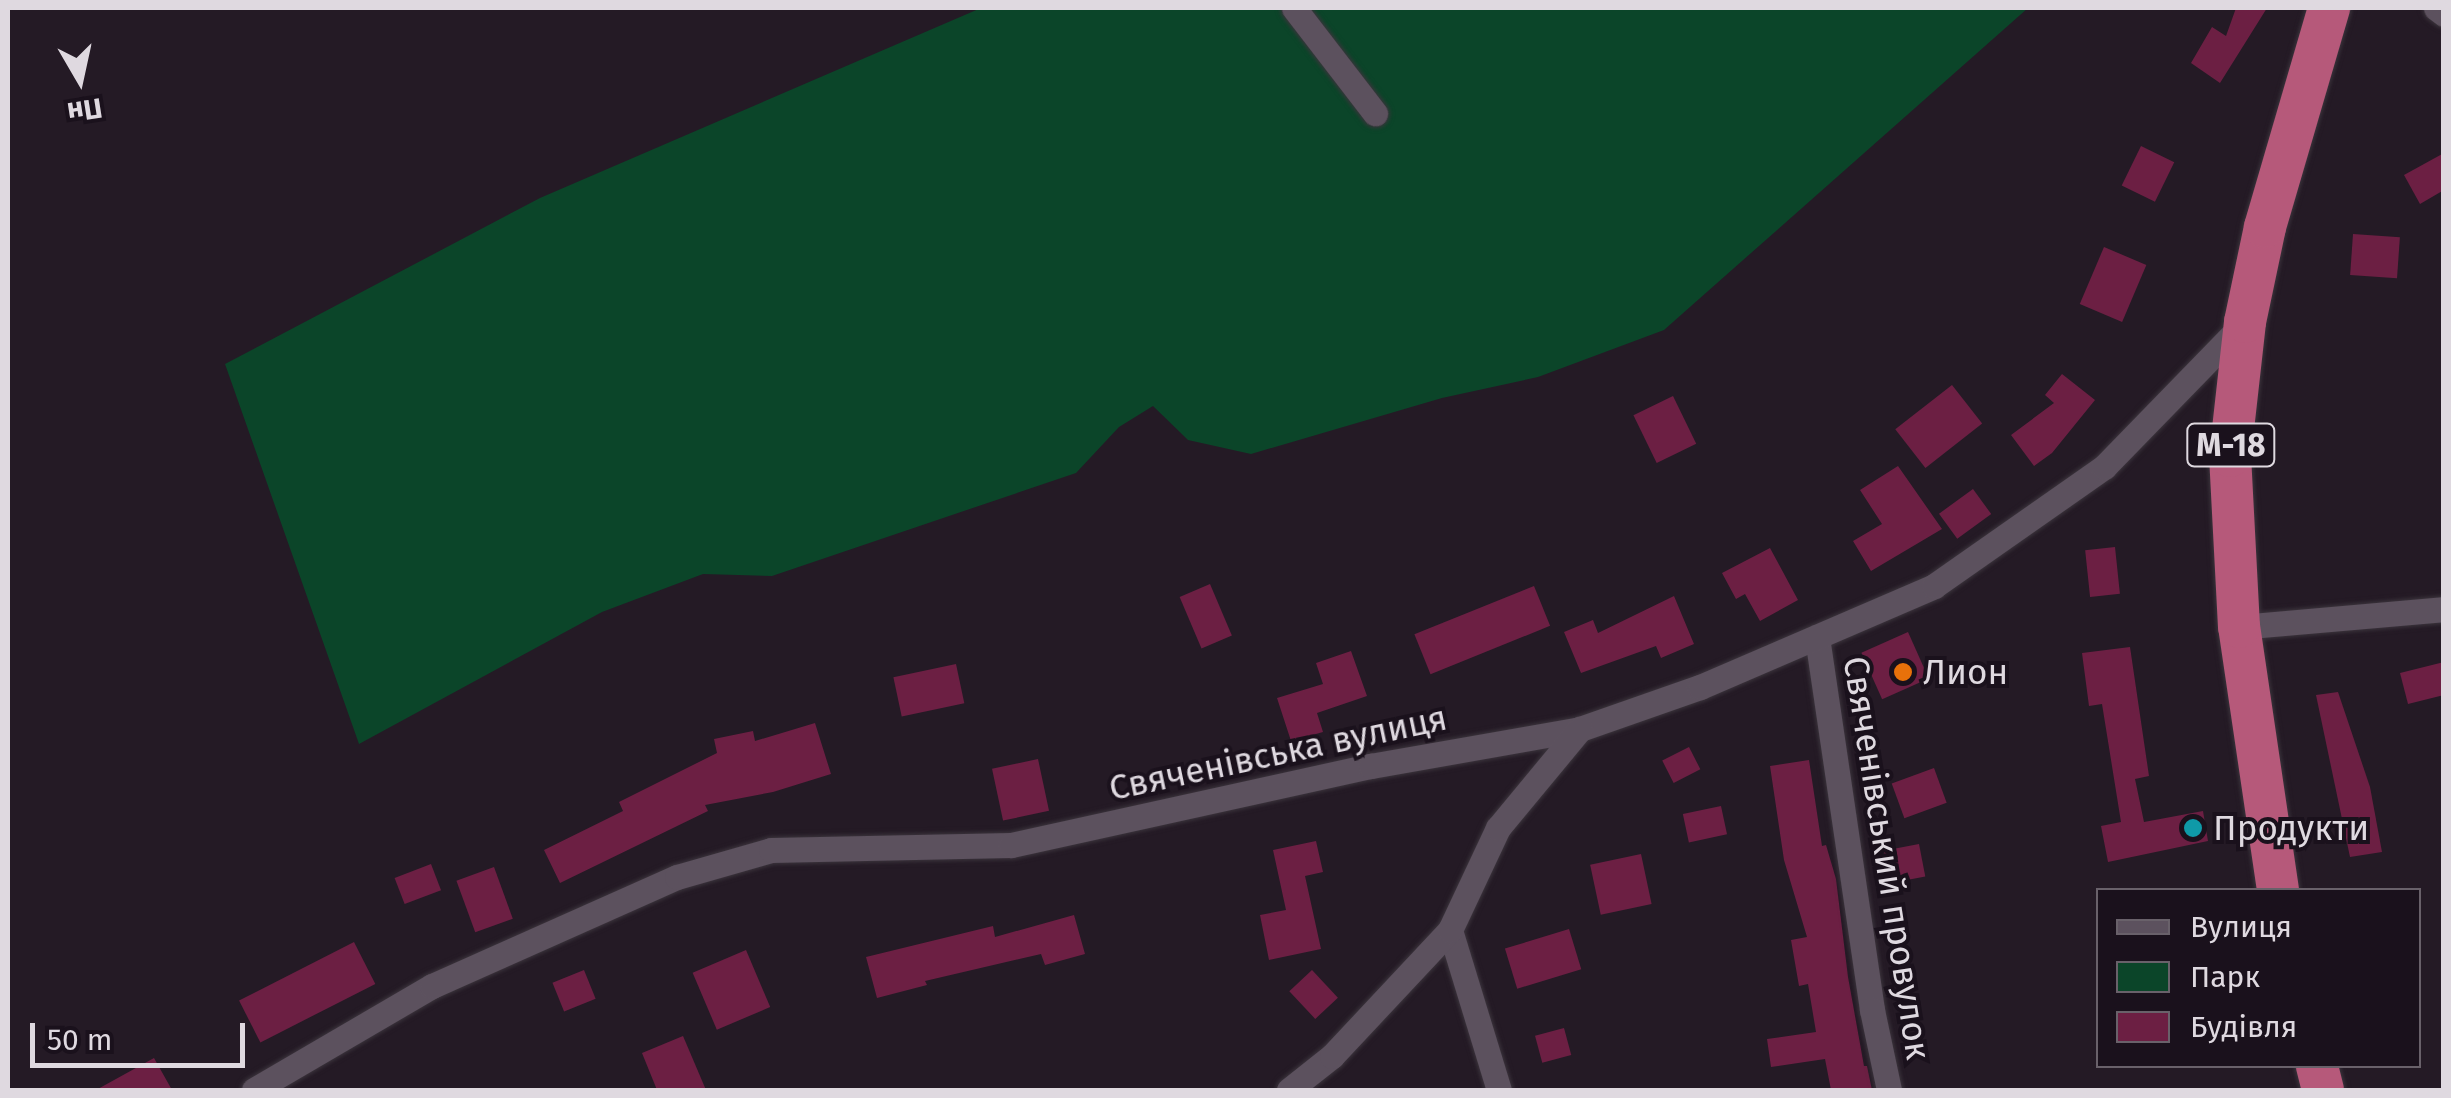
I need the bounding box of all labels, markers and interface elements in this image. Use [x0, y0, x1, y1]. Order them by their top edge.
north arrow [30, 30, 130, 130]
text: Пн [65, 91, 105, 129]
road number: М-18 [2186, 418, 2276, 472]
place label: Лион [1923, 651, 2008, 693]
street label: Свяченівський провулок [1834, 653, 1940, 1063]
marker: Лион [1892, 661, 1914, 683]
street label: Свяченівська вулиця [1105, 697, 1451, 809]
place label: Продукти [2213, 807, 2369, 849]
marker: Продукти [2182, 817, 2204, 839]
legend [2096, 888, 2421, 1068]
text: Вулиця [2190, 909, 2292, 945]
text: Парк [2190, 959, 2260, 995]
scale bar [35, 1003, 250, 1065]
text: Будівля [2190, 1009, 2297, 1045]
text: 50 m [47, 1022, 112, 1058]

